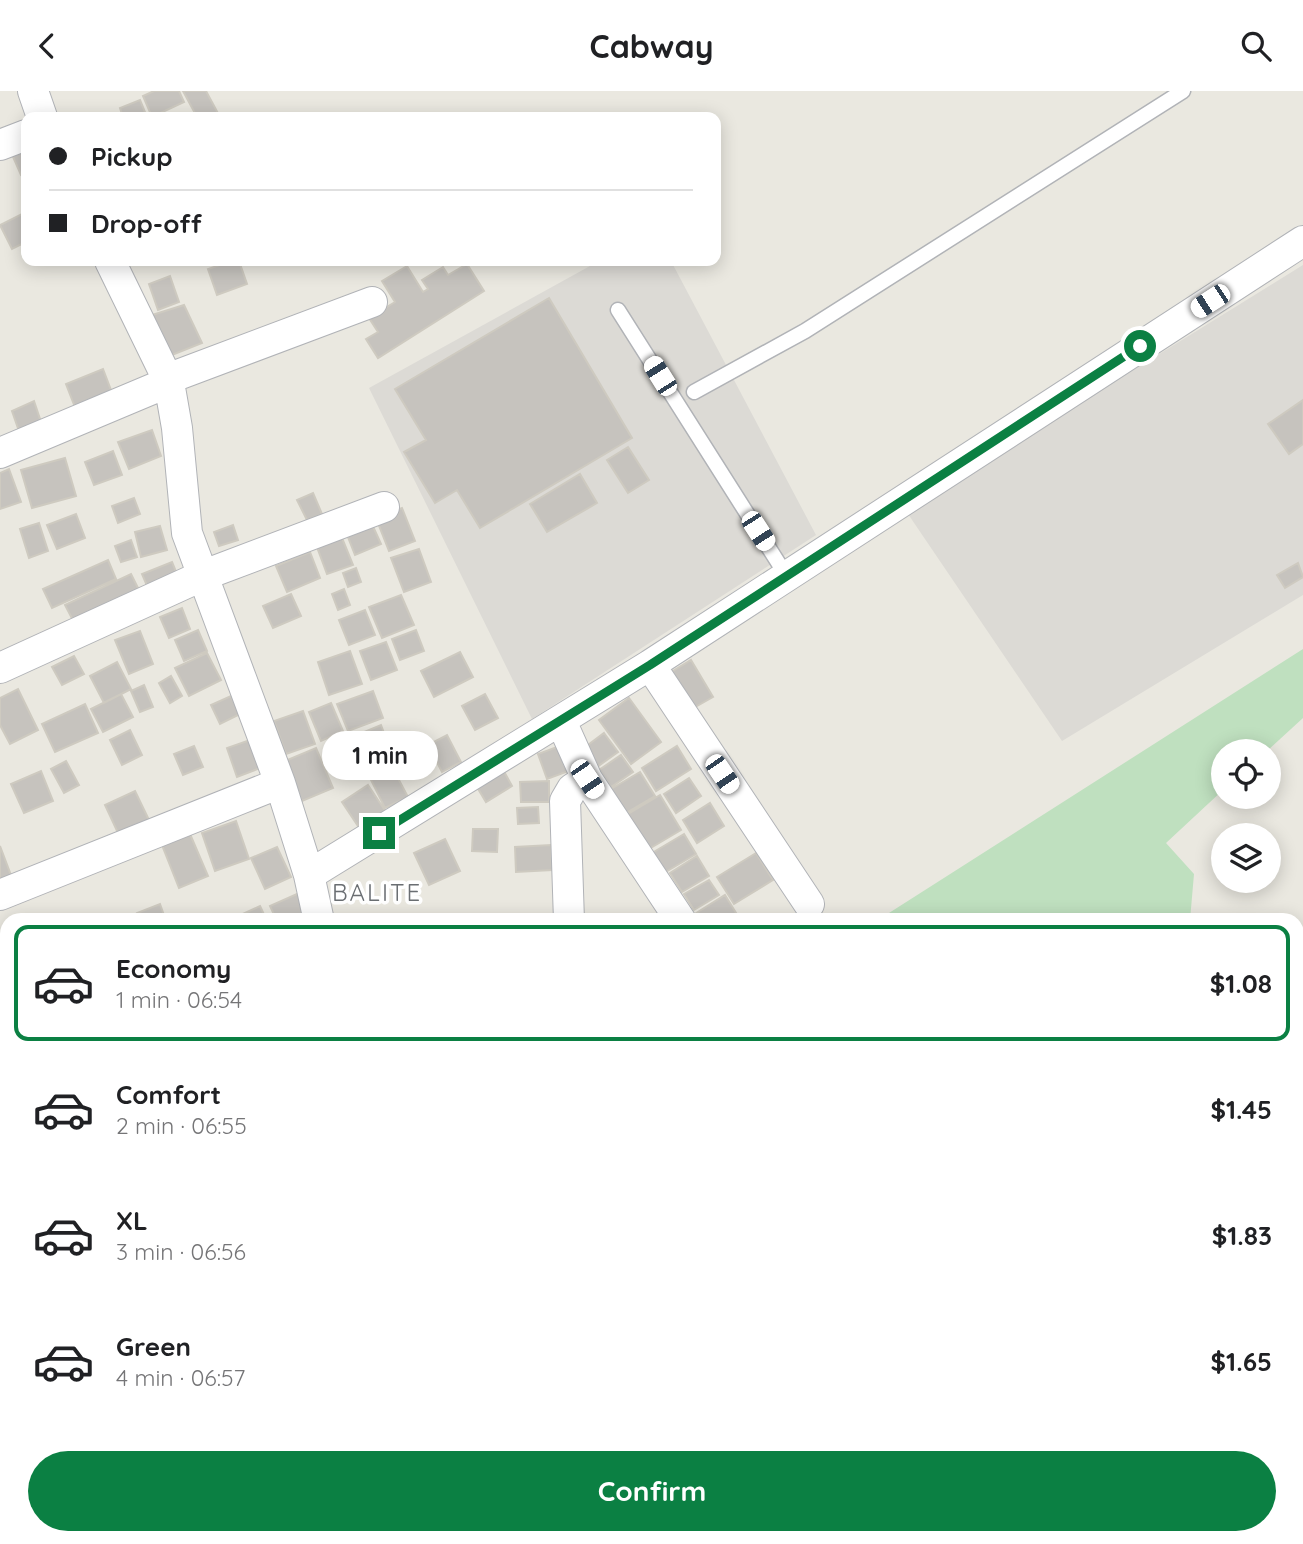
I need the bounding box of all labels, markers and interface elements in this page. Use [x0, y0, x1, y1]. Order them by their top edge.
text: Cabway [590, 26, 713, 66]
icon: back [28, 27, 66, 65]
icon: search [1237, 27, 1275, 65]
text: Pickup [91, 140, 173, 173]
text: Drop-off [91, 207, 202, 240]
car [1187, 281, 1234, 321]
route start [1124, 330, 1156, 362]
car [640, 353, 681, 399]
car [738, 508, 779, 554]
callout: 1 min [321, 731, 437, 781]
map controls [1211, 739, 1281, 893]
button: locate [1211, 739, 1281, 809]
text: 1 min [352, 741, 408, 770]
car [702, 751, 743, 797]
car [567, 756, 608, 802]
route end [363, 817, 395, 849]
button: layers [1211, 823, 1281, 893]
district label: BALITE [332, 877, 422, 907]
icon: car [32, 952, 95, 1015]
text: Economy [116, 952, 231, 985]
text: $1.08 [1210, 967, 1272, 1000]
text: 1 min · 06:54 [116, 985, 242, 1014]
icon: car [32, 1078, 95, 1141]
text: Comfort [116, 1078, 221, 1111]
text: $1.45 [1210, 1093, 1272, 1126]
text: 2 min · 06:55 [116, 1111, 247, 1140]
icon: car [32, 1204, 95, 1267]
text: XL [116, 1204, 148, 1237]
text: $1.83 [1212, 1219, 1272, 1252]
text: 3 min · 06:56 [116, 1237, 246, 1266]
icon: car [32, 1330, 95, 1393]
text: Green [116, 1330, 191, 1363]
text: $1.65 [1211, 1345, 1272, 1378]
text: 4 min · 06:57 [116, 1363, 245, 1392]
button: Confirm [28, 1451, 1276, 1531]

